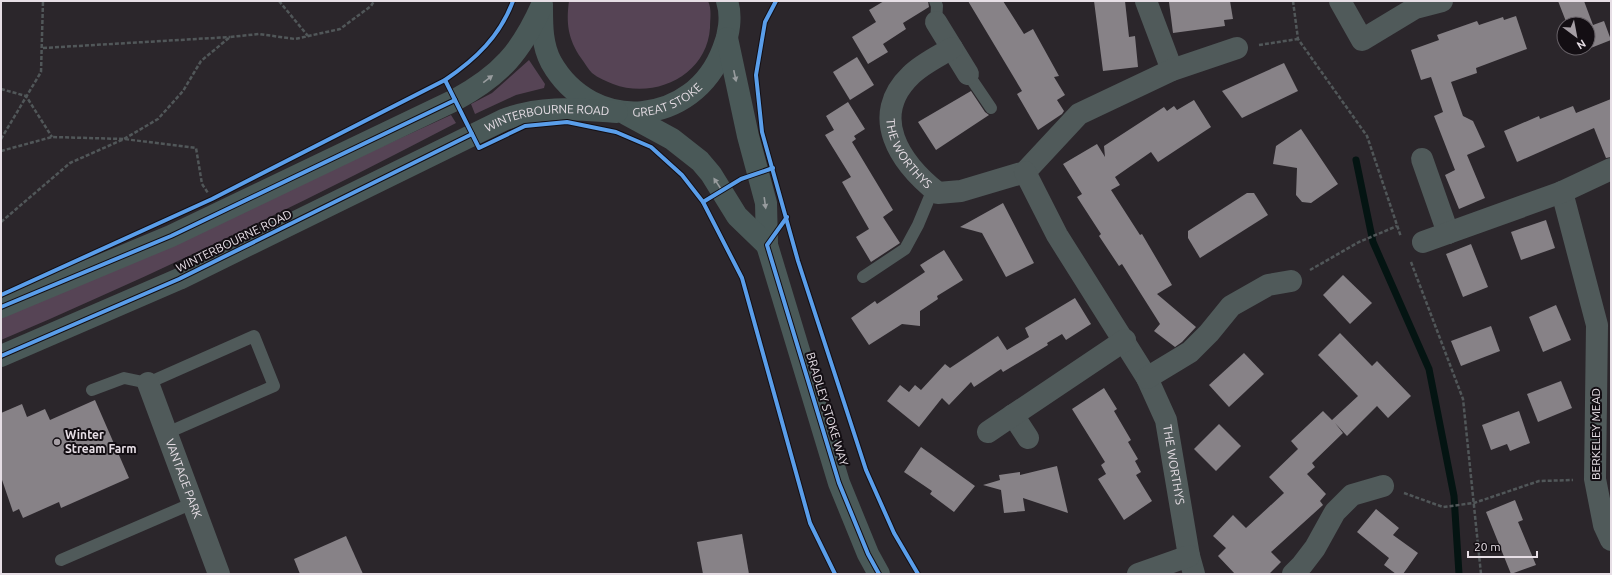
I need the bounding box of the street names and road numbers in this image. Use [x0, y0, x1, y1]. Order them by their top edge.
street label: GREAT STOKE [632, 80, 704, 118]
street label: WINTERBOURNE ROAD [482, 102, 610, 134]
street label: THE WORTHYS [884, 118, 935, 191]
street label: WINTERBOURNE ROAD [174, 207, 294, 274]
street label: BRADLEY STOKE WAY [804, 351, 851, 467]
street label: BERKELEY MEAD [1589, 388, 1602, 480]
street label: THE WORTHYS [1161, 424, 1187, 505]
street label: VANTAGE PARK [163, 437, 205, 521]

